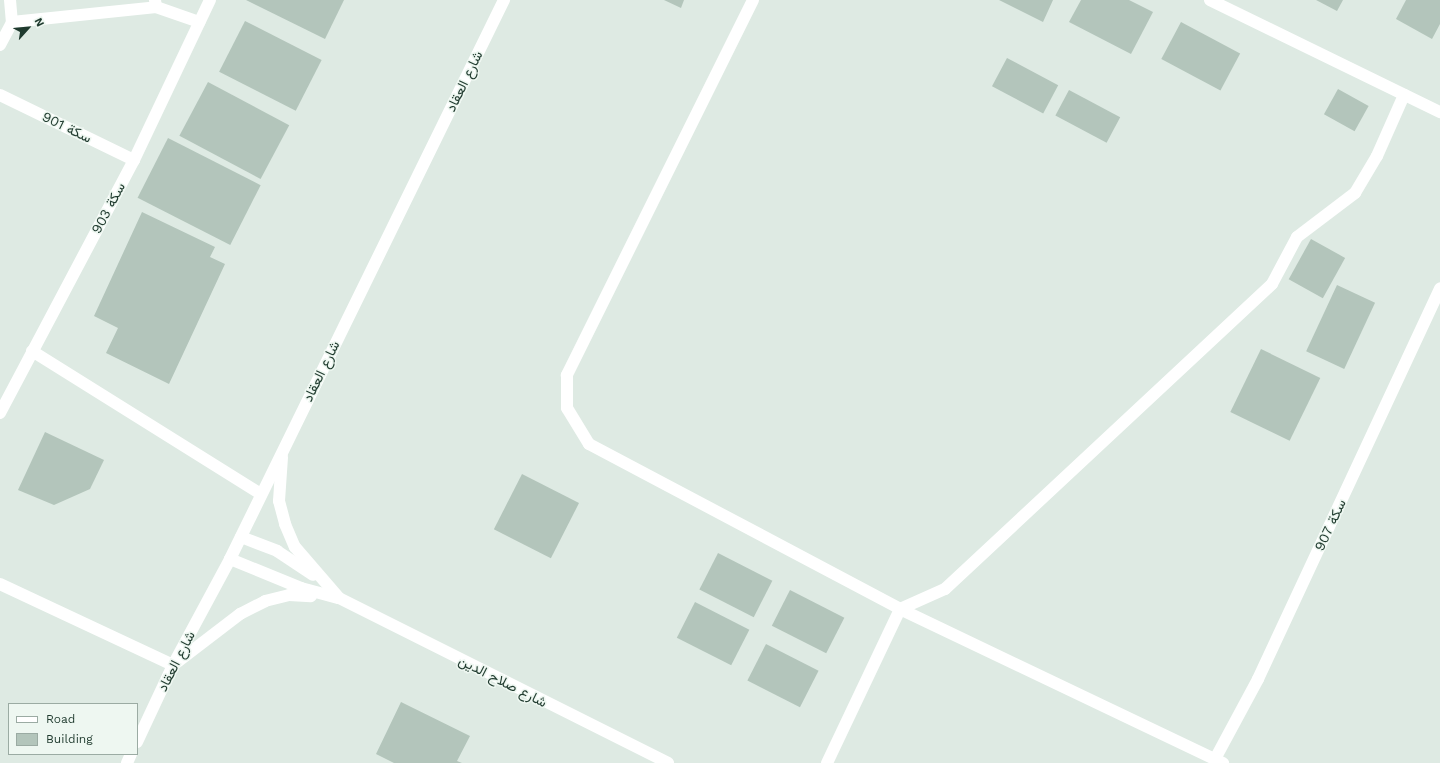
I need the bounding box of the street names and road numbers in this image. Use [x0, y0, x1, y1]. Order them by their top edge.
street label: شارع العقاد [442, 48, 486, 114]
street label: سكة 901 [39, 108, 95, 146]
street label: سكة 903 [88, 180, 128, 236]
street label: شارع العقاد [299, 338, 343, 404]
street label: سكة 907 [1311, 496, 1349, 554]
street label: شارع العقاد [154, 628, 198, 694]
street label: شارع صلاح الدين [456, 652, 550, 710]

